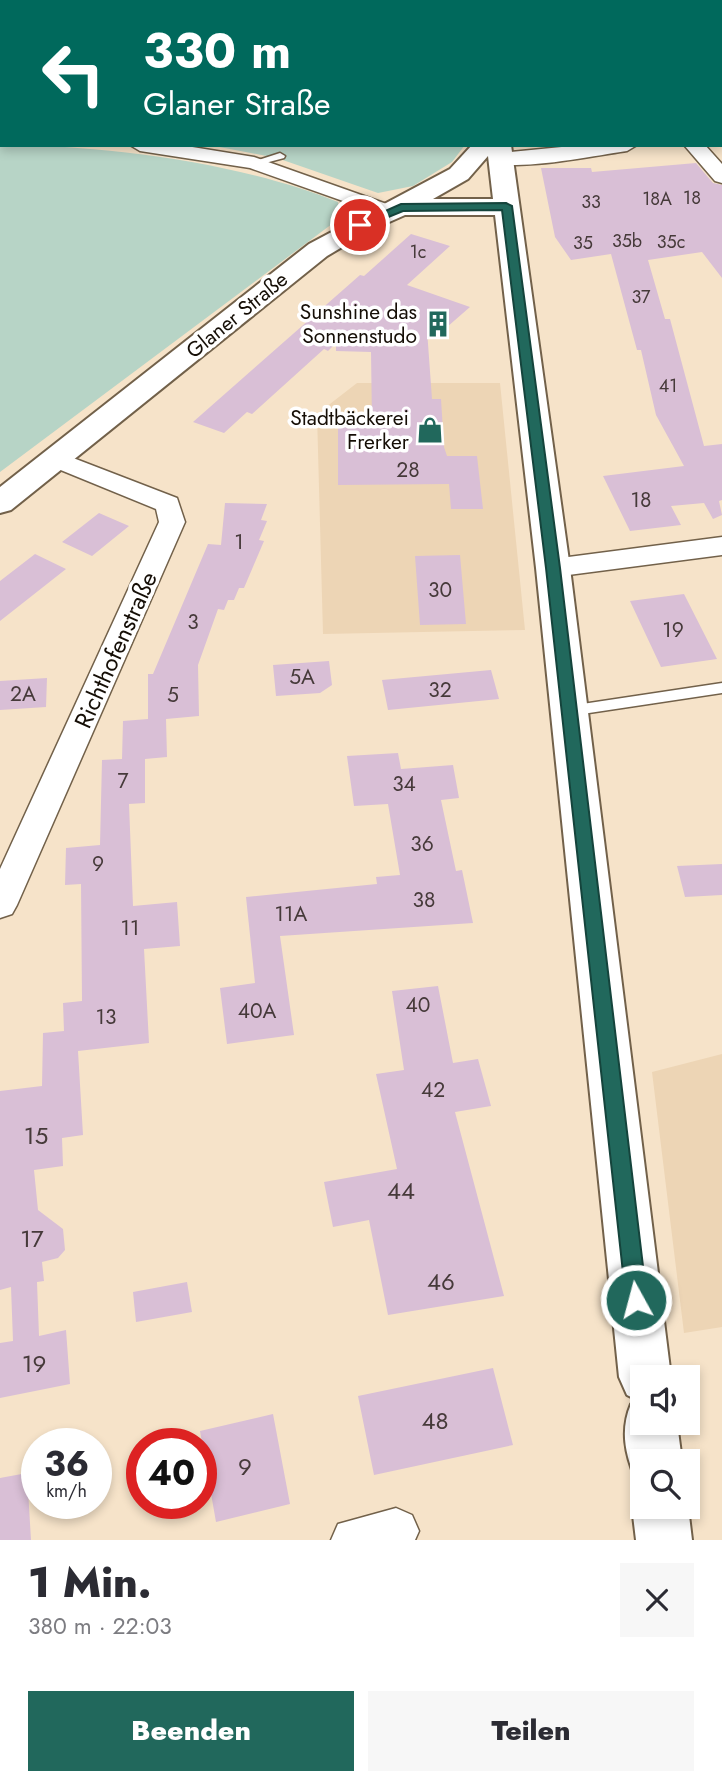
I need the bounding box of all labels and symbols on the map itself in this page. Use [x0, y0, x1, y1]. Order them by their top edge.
house number: 18 [683, 185, 701, 211]
house number: 18A [642, 186, 672, 212]
house number: 33 [581, 189, 601, 215]
pin [330, 195, 390, 255]
house number: 35b [612, 228, 642, 254]
house number: 35c [657, 229, 685, 255]
house number: 35 [573, 230, 593, 256]
house number: 1c [410, 239, 426, 265]
street label: Glaner Straße [180, 265, 294, 365]
house number: 37 [631, 284, 651, 310]
place label: Sunshine das Sonnenstudo [300, 297, 417, 351]
building icon: Sunshine das Sonnenstudo [423, 309, 453, 339]
house number: 41 [659, 373, 677, 399]
place label: Stadtbäckerei Frerker [290, 403, 410, 457]
shop icon: Stadtbäckerei Frerker [415, 415, 445, 445]
house number: 28 [396, 455, 420, 485]
house number: 18 [631, 485, 651, 515]
house number: 1 [234, 527, 244, 557]
street label: Richthofenstraße [65, 566, 166, 734]
house number: 30 [428, 575, 452, 605]
house number: 3 [187, 607, 199, 637]
house number: 19 [662, 615, 684, 645]
house number: 5A [289, 662, 315, 692]
house number: 32 [428, 675, 452, 705]
house number: 2A [10, 679, 36, 709]
house number: 5 [167, 680, 179, 710]
house number: 7 [117, 766, 129, 796]
house number: 34 [392, 769, 416, 799]
house number: 36 [410, 829, 434, 859]
house number: 9 [92, 849, 104, 879]
house number: 38 [413, 885, 435, 915]
house number: 11A [275, 899, 308, 929]
house number: 11 [121, 913, 139, 943]
house number: 40 [406, 990, 430, 1020]
house number: 40A [238, 996, 276, 1026]
house number: 13 [96, 1002, 116, 1032]
house number: 42 [421, 1075, 445, 1105]
house number: 15 [24, 1118, 48, 1153]
house number: 44 [387, 1173, 415, 1208]
house number: 17 [20, 1221, 44, 1256]
position arrow [599, 1263, 673, 1337]
house number: 46 [427, 1264, 455, 1299]
house number: 19 [22, 1346, 46, 1381]
house number: 48 [421, 1403, 449, 1438]
speed limit sign: 40 [126, 1428, 217, 1519]
house number: 9 [238, 1449, 252, 1484]

